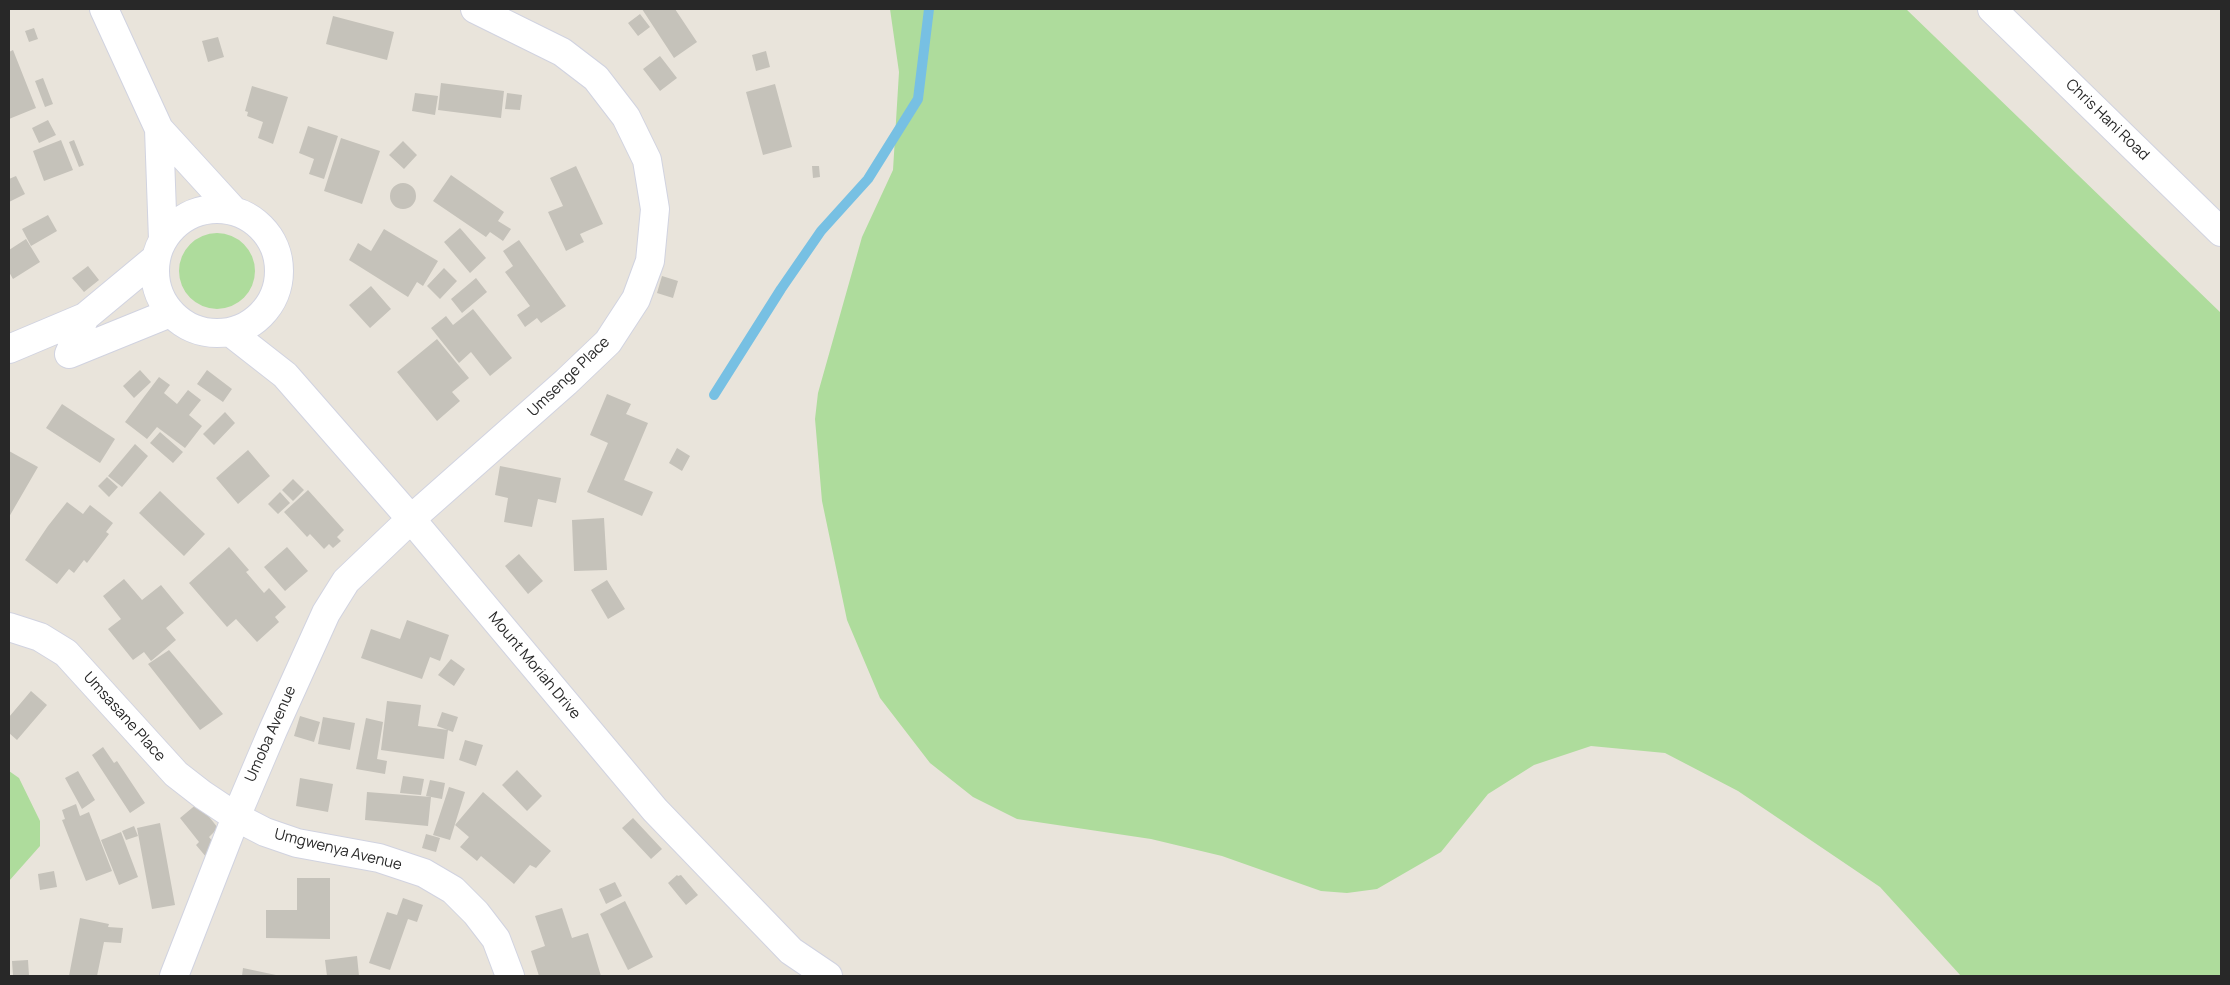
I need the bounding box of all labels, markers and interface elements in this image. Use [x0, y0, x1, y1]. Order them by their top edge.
street label: Chris Hani Road [2062, 76, 2152, 164]
street label: Umsenge Place [524, 333, 614, 421]
street label: Mount Moriah Drive [484, 609, 584, 723]
street label: Umsasane Place [79, 669, 169, 765]
street label: Umoba Avenue [242, 683, 300, 785]
street label: Umgwenya Avenue [272, 825, 404, 875]

